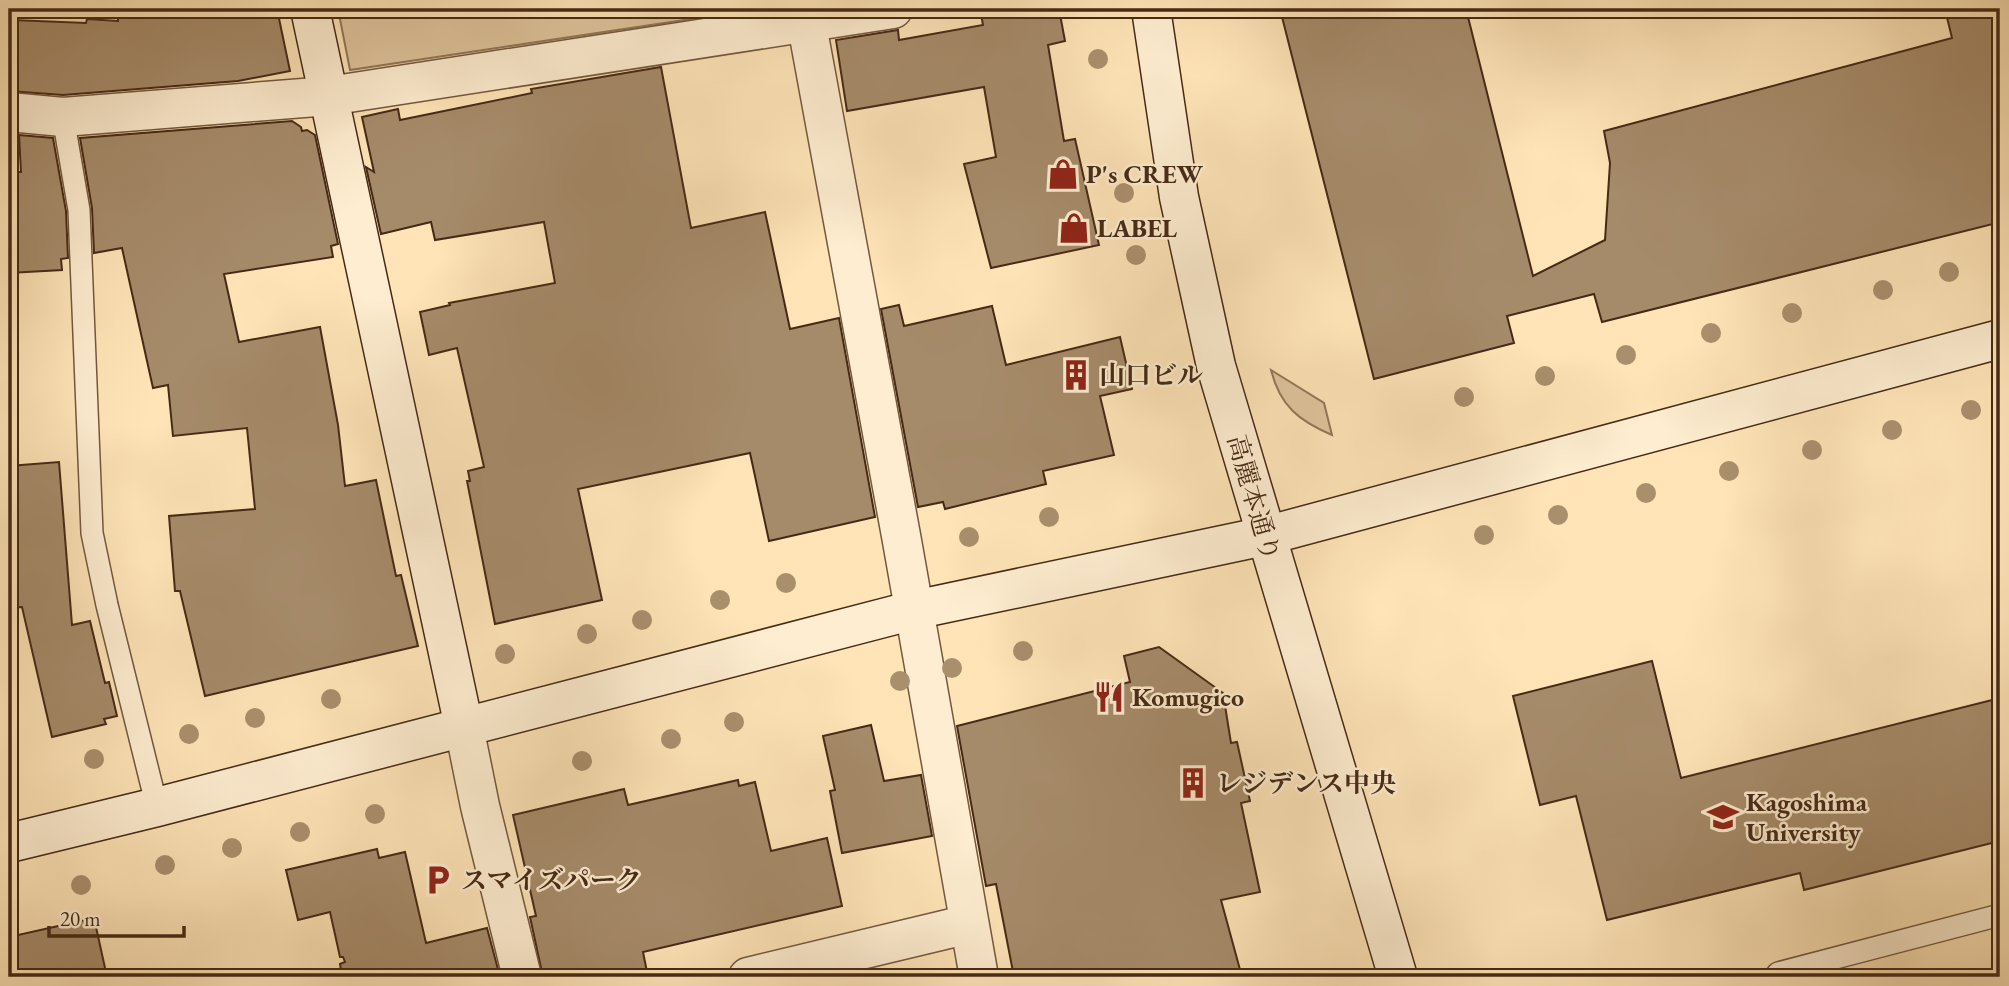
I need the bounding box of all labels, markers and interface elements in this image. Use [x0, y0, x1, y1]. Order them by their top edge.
shop icon: P's CREW [1046, 157, 1080, 191]
place label: P's CREW [1086, 157, 1204, 191]
shop icon: LABEL [1057, 211, 1091, 245]
place label: LABEL [1097, 211, 1178, 245]
building icon: 山口ビル [1059, 358, 1093, 392]
place label: 山口ビル [1099, 358, 1203, 392]
street label: 高麗本通り [1220, 431, 1288, 565]
restaurant icon: Komugico [1092, 680, 1126, 714]
place label: Komugico [1132, 680, 1244, 714]
building icon: レジデンス中央 [1176, 766, 1210, 800]
place label: レジデンス中央 [1216, 766, 1396, 800]
place label: Kagoshima University [1746, 785, 1868, 849]
school or university icon: Kagoshima University [1706, 800, 1740, 834]
parking icon: スマイズパーク [421, 863, 455, 897]
place label: スマイズパーク [461, 863, 642, 897]
scale bar [49, 895, 184, 939]
text: 20 m [60, 905, 101, 932]

